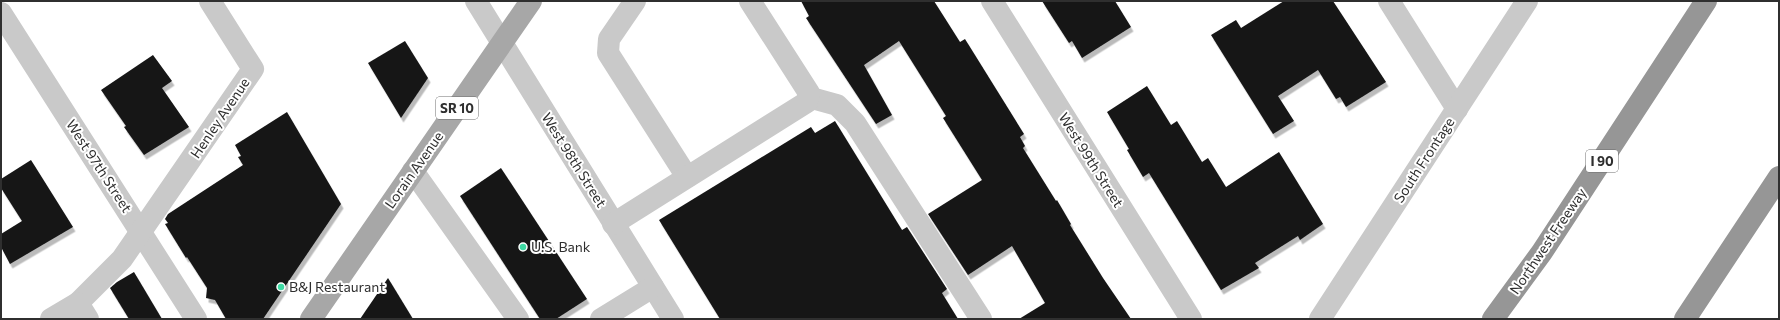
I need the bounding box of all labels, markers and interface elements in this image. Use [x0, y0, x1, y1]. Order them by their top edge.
street label: Henley Avenue [186, 74, 253, 161]
road number: SR 10 [436, 97, 478, 119]
street label: West 98th Street [538, 109, 611, 210]
street label: West 99th Street [1055, 109, 1128, 210]
street label: South Frontage [1390, 114, 1457, 206]
street label: West 97th Street [63, 116, 136, 216]
street label: Lorain Avenue [381, 128, 446, 212]
road number: I 90 [1586, 150, 1618, 172]
street label: Northwest Freeway [1506, 184, 1589, 297]
place label: U.S. Bank [531, 238, 591, 255]
marker: U.S. Bank [518, 242, 528, 252]
place label: B&J Restaurant [289, 278, 385, 295]
marker: B&J Restaurant [276, 282, 286, 292]

